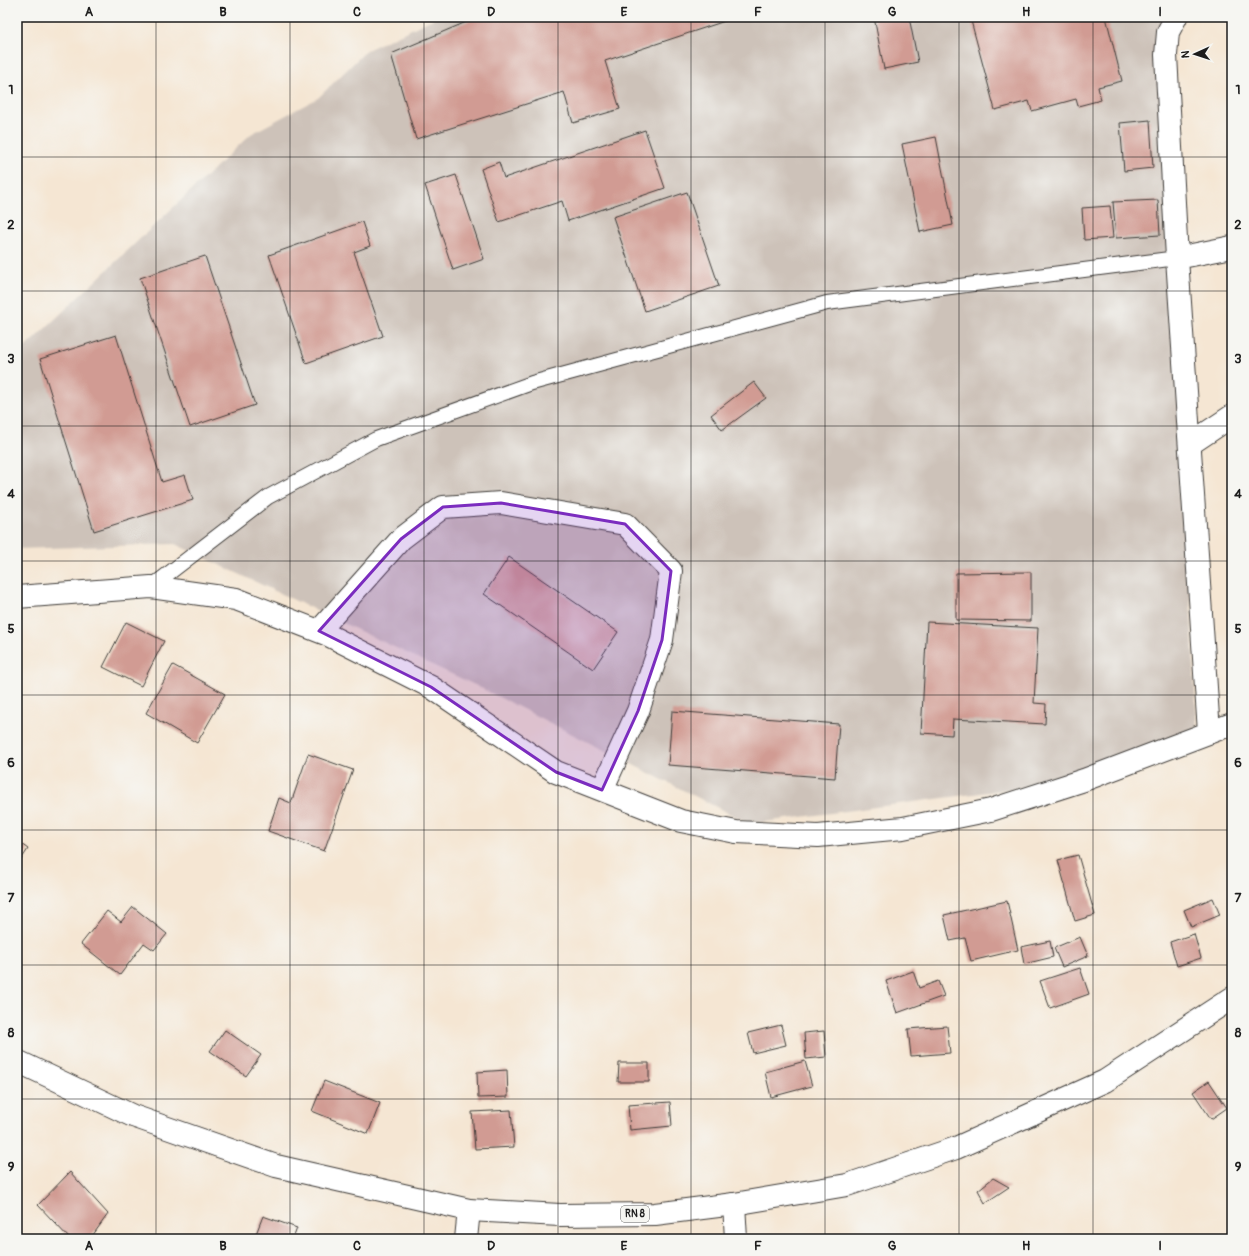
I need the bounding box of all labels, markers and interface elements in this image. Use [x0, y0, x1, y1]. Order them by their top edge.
text: A [85, 4, 94, 20]
text: B [219, 4, 227, 20]
text: C [353, 4, 361, 20]
text: D [487, 4, 495, 20]
text: E [621, 4, 628, 20]
text: F [754, 4, 762, 20]
text: G [888, 4, 897, 20]
text: H [1022, 4, 1030, 20]
text: I [1158, 4, 1162, 20]
north arrow [1175, 34, 1215, 74]
text: N [1179, 50, 1192, 59]
text: 1 [8, 82, 14, 98]
text: 1 [1235, 82, 1241, 98]
text: 2 [7, 217, 15, 233]
text: 2 [1234, 217, 1242, 233]
text: 3 [7, 351, 15, 367]
text: 3 [1234, 351, 1242, 367]
text: 4 [7, 486, 15, 502]
text: 4 [1234, 486, 1242, 502]
text: 5 [7, 621, 15, 637]
text: 5 [1234, 621, 1242, 637]
text: 6 [7, 755, 15, 771]
text: 6 [1234, 755, 1242, 771]
text: 7 [8, 890, 15, 906]
text: 7 [1235, 890, 1242, 906]
text: 8 [8, 1025, 15, 1041]
text: 8 [1235, 1025, 1242, 1041]
text: 9 [8, 1159, 15, 1175]
text: 9 [1235, 1159, 1242, 1175]
road number: RN 8 [621, 1206, 649, 1222]
text: A [85, 1238, 94, 1254]
text: B [219, 1238, 227, 1254]
text: C [353, 1238, 361, 1254]
text: D [487, 1238, 495, 1254]
text: E [621, 1238, 628, 1254]
text: F [754, 1238, 762, 1254]
text: G [888, 1238, 897, 1254]
text: H [1022, 1238, 1030, 1254]
text: I [1158, 1238, 1162, 1254]

